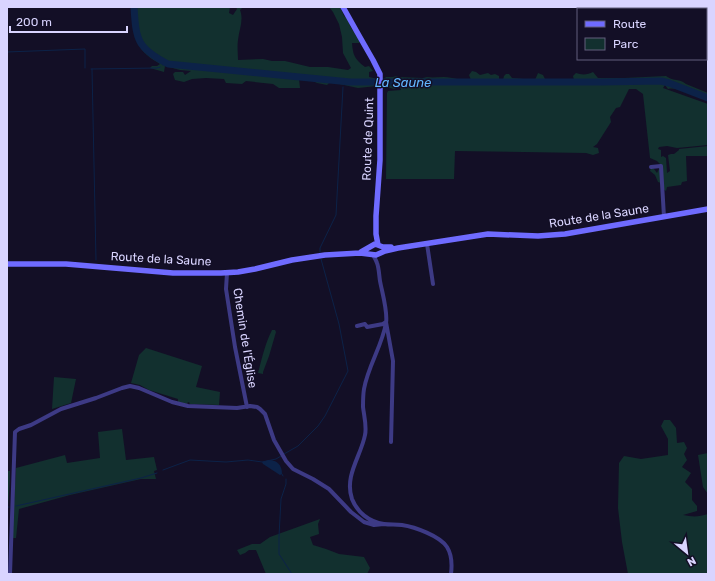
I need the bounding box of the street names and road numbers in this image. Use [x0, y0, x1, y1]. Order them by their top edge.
street label: Route de Quint [360, 97, 376, 181]
street label: Route de la Saune [548, 201, 650, 231]
street label: Route de la Saune [110, 249, 212, 269]
street label: Chemin de l'Église [230, 287, 260, 389]

